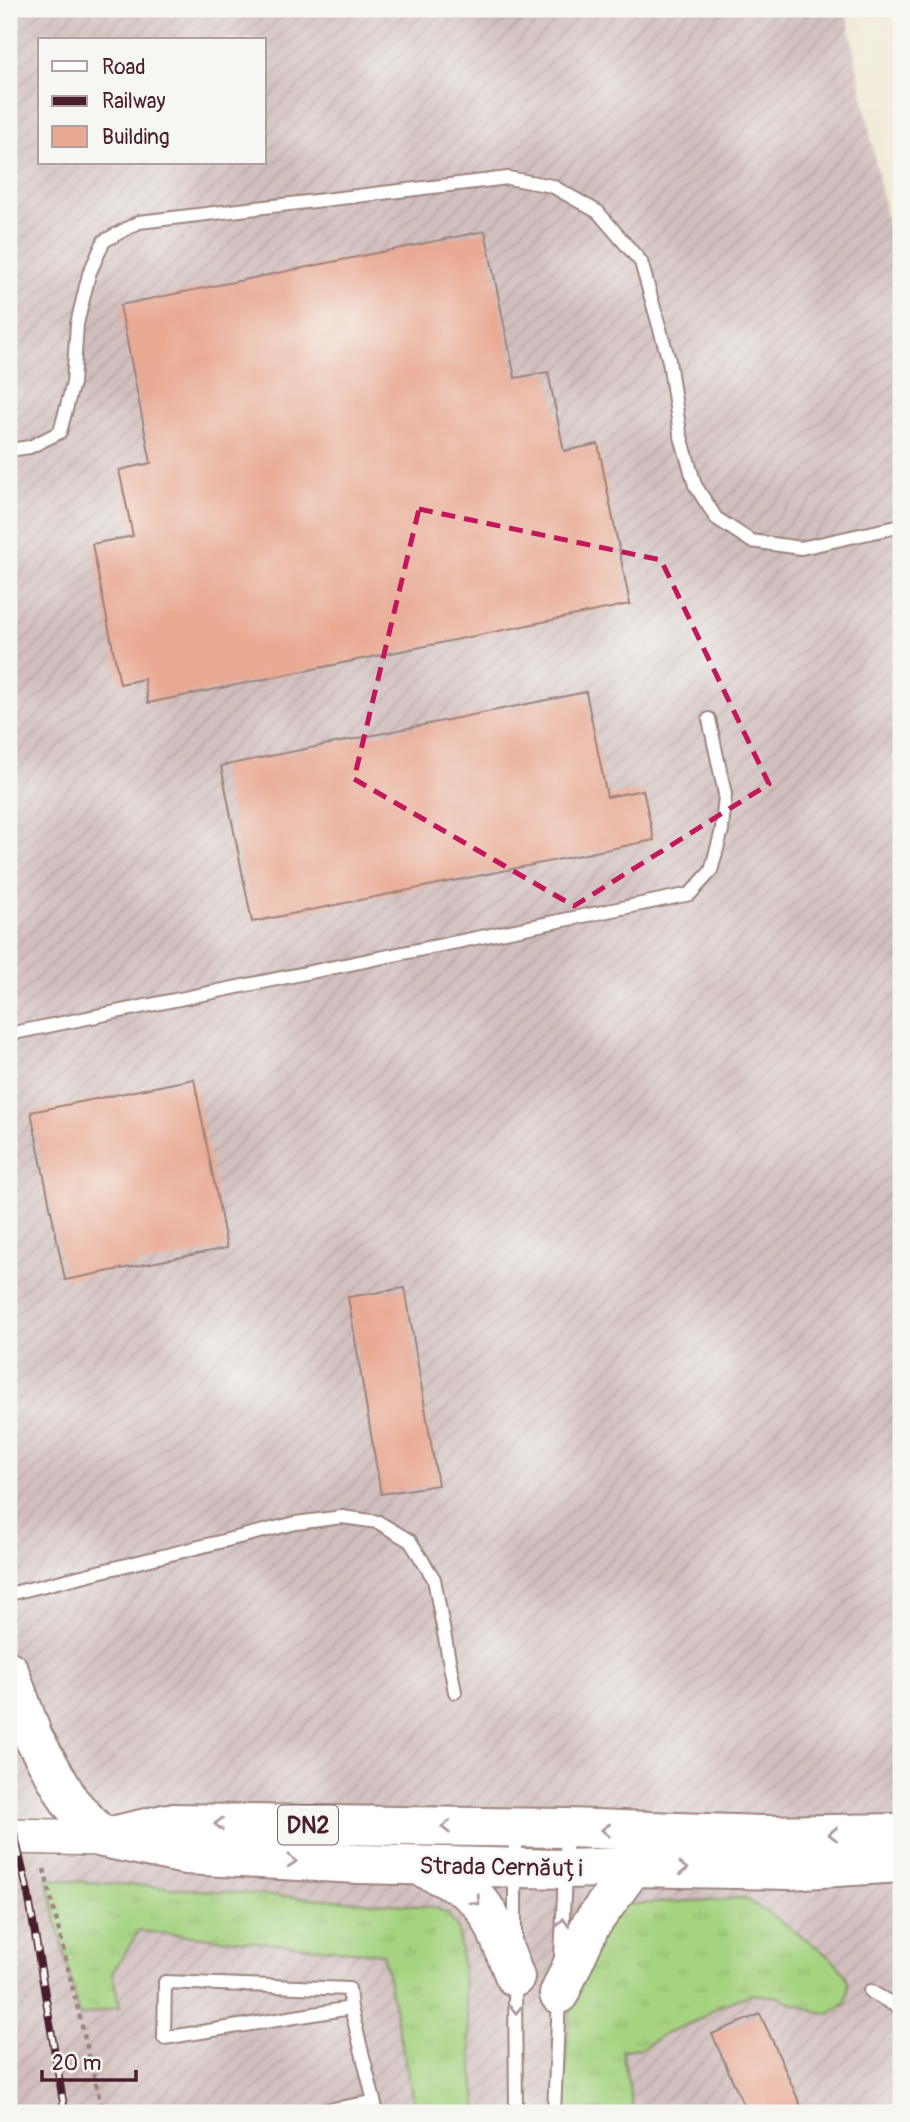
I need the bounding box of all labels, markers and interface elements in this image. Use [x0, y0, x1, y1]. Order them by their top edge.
legend [38, 38, 266, 164]
text: Road [102, 54, 146, 81]
text: Railway [102, 88, 166, 115]
text: Building [102, 124, 169, 151]
road number: DN2 [278, 1806, 338, 1844]
one-way arrow [213, 1816, 224, 1831]
one-way arrow [441, 1820, 452, 1835]
one-way arrow [600, 1822, 611, 1837]
one-way arrow [827, 1826, 838, 1842]
street label: Strada Cernăuți [419, 1852, 583, 1883]
one-way arrow [287, 1853, 298, 1868]
one-way arrow [678, 1861, 689, 1876]
one-way arrow [468, 1893, 481, 1906]
one-way arrow [555, 1917, 570, 1928]
one-way arrow [508, 2004, 523, 2015]
scale bar [42, 2038, 136, 2082]
text: 20 m [52, 2050, 101, 2077]

